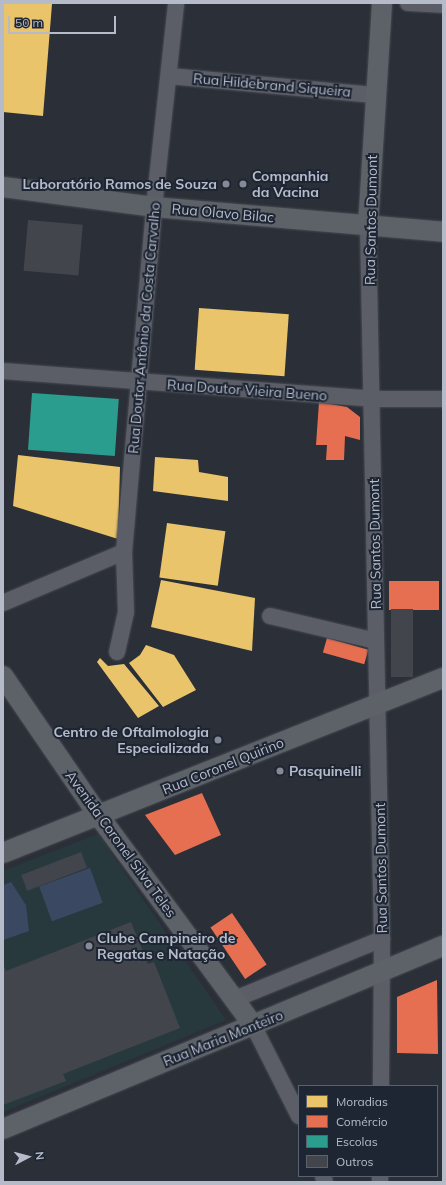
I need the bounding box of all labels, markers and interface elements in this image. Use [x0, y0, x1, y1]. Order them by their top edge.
scale bar [10, 8, 118, 34]
text: 50 m [15, 15, 43, 30]
street label: Rua Hildebrand Siqueira [192, 70, 352, 100]
street label: Rua Santos Dumont [361, 155, 381, 285]
place label: Companhia da Vacina [252, 168, 329, 200]
place label: Laboratório Ramos de Souza [23, 176, 217, 192]
marker: Laboratório Ramos de Souza [220, 178, 232, 190]
marker: Companhia da Vacina [237, 178, 249, 190]
street label: Rua Olavo Bilac [171, 200, 275, 226]
street label: Rua Doutor Antônio da Costa Carvalho [125, 202, 163, 454]
street label: Rua Doutor Vieira Bueno [166, 376, 328, 404]
street label: Rua Santos Dumont [365, 479, 385, 609]
place label: Centro de Oftalmologia Especializada [54, 724, 209, 756]
street label: Rua Coronel Quirino [160, 734, 286, 798]
marker: Centro de Oftalmologia Especializada [212, 734, 224, 746]
place label: Pasquinelli [289, 763, 361, 779]
marker: Pasquinelli [274, 765, 286, 777]
street label: Avenida Coronel Silva Teles [62, 767, 180, 921]
street label: Rua Santos Dumont [371, 803, 391, 933]
place label: Clube Campineiro de Regatas e Natação [97, 930, 235, 962]
marker: Clube Campineiro de Regatas e Natação [84, 941, 94, 951]
street label: Rua Maria Monteiro [161, 1006, 285, 1070]
legend [298, 1085, 438, 1177]
text: Moradias [336, 1094, 388, 1109]
text: Comércio [336, 1114, 388, 1129]
text: Escolas [336, 1134, 378, 1149]
north arrow [8, 1137, 48, 1177]
text: N [33, 1151, 47, 1161]
text: Outros [336, 1154, 373, 1169]

